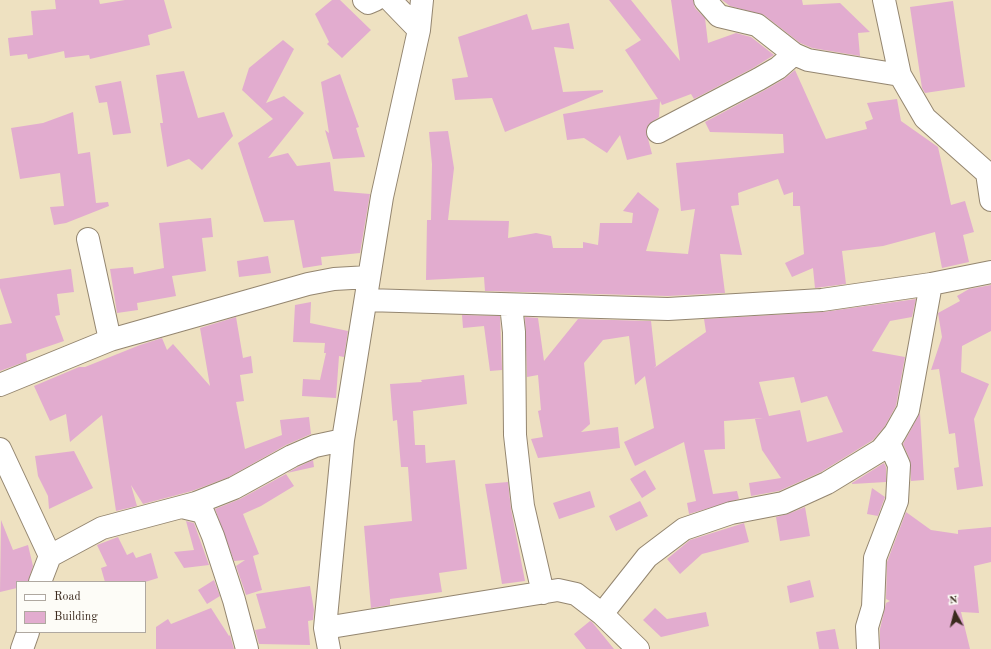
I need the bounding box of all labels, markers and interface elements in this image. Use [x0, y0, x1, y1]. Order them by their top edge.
legend [16, 581, 146, 633]
text: Road [54, 591, 81, 603]
north arrow [935, 593, 975, 633]
text: N [949, 595, 958, 607]
text: Building [54, 611, 98, 623]

